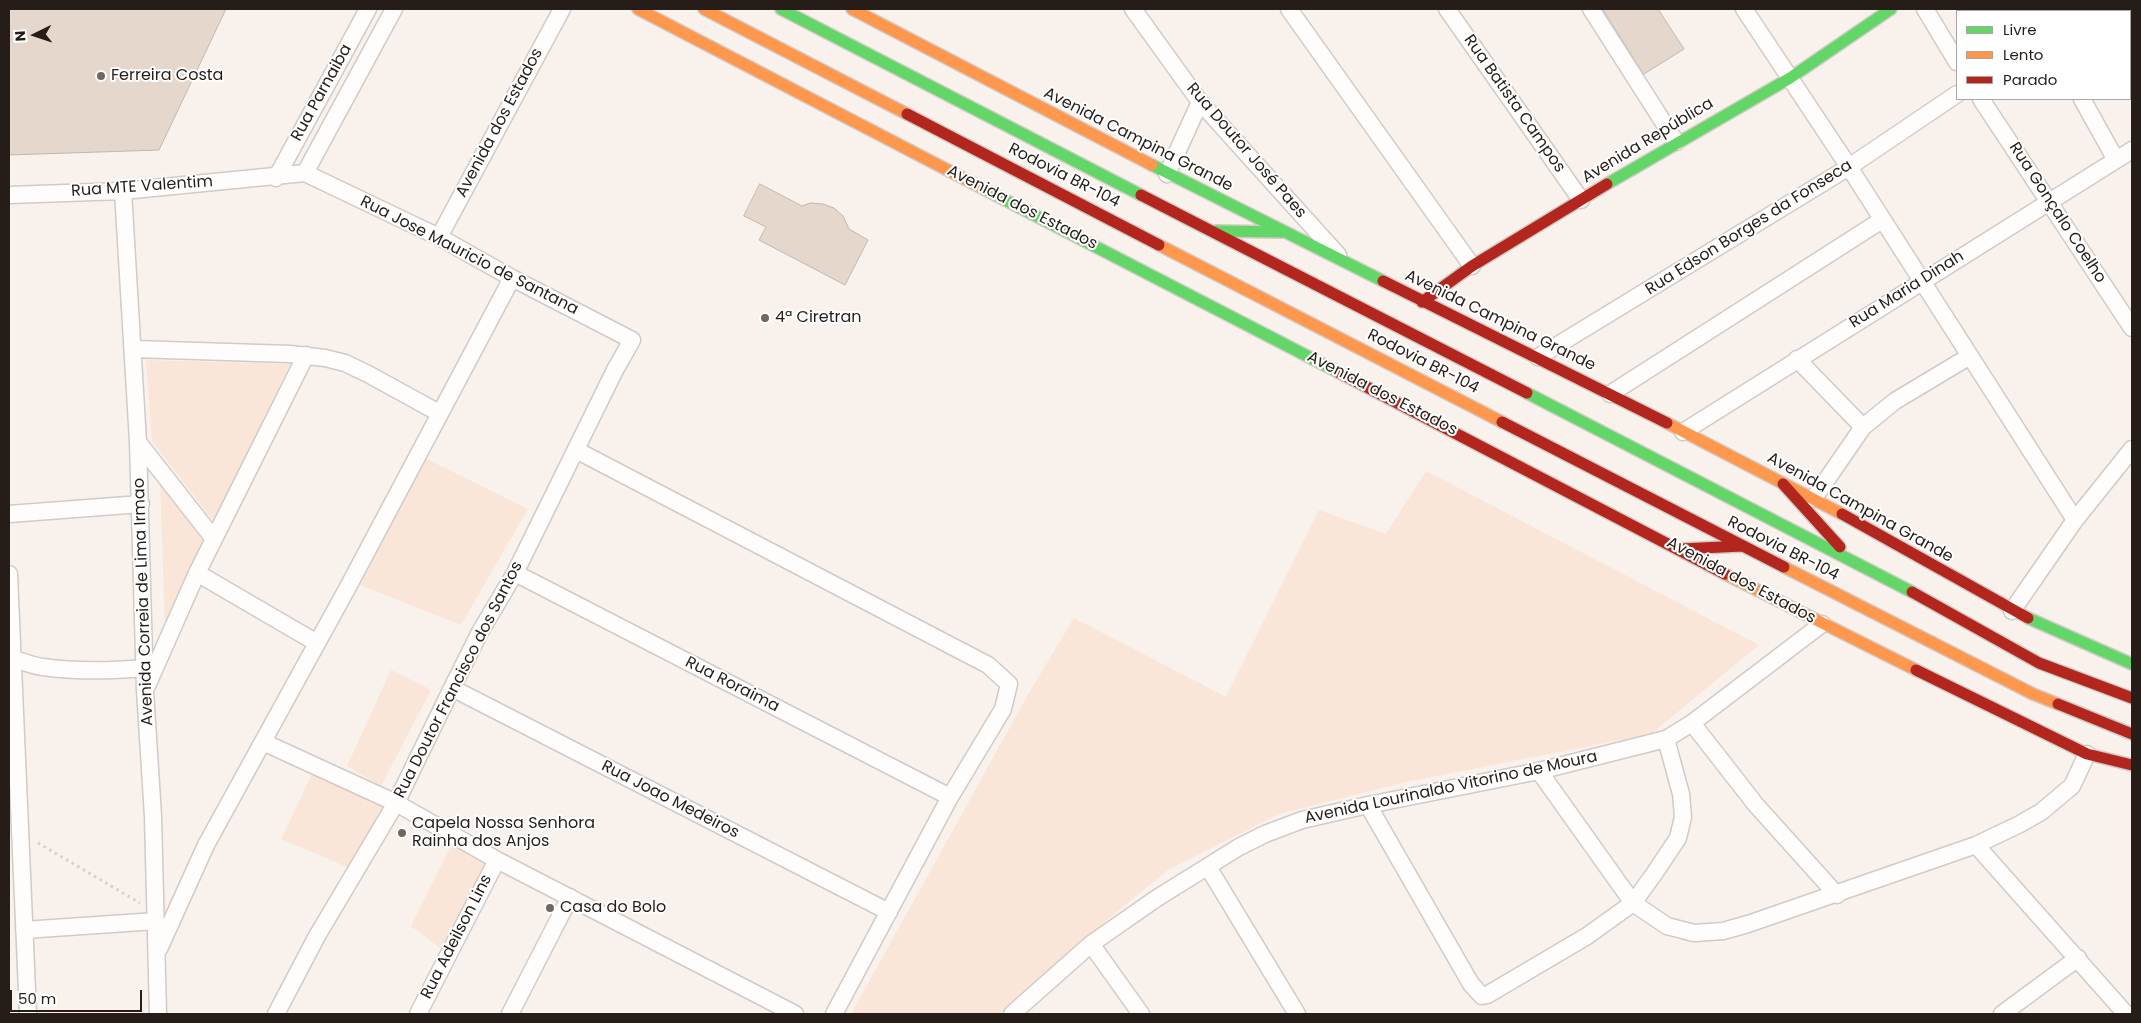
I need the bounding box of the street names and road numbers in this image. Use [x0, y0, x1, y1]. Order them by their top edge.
street label: Rua Batista Campos [1459, 31, 1569, 177]
street label: Rua Parnaiba [287, 41, 357, 145]
street label: Avenida dos Estados [453, 45, 547, 201]
street label: Rua Doutor José Paes [1182, 80, 1310, 222]
street label: Avenida Campina Grande [1040, 84, 1236, 196]
street label: Avenida República [1579, 94, 1717, 188]
street label: Rua Gonçalo Coelho [2004, 139, 2110, 287]
street label: Rodovia BR-104 [1005, 140, 1123, 212]
street label: Rua Edson Borges da Fonseca [1642, 156, 1856, 300]
street label: Avenida dos Estados [944, 162, 1100, 254]
street label: Rua MTE Valentim [71, 172, 213, 202]
street label: Rua Jose Mauricio de Santana [357, 192, 581, 320]
street label: Rua Maria Dinah [1846, 247, 1968, 333]
street label: Avenida Campina Grande [1402, 266, 1598, 376]
street label: Rodovia BR-104 [1364, 326, 1482, 398]
street label: Avenida dos Estados [1304, 348, 1460, 440]
street label: Avenida Campina Grande [1764, 449, 1956, 567]
street label: Avenida Correia de Lima Irmao [130, 478, 158, 726]
street label: Rodovia BR-104 [1724, 513, 1842, 585]
street label: Avenida dos Estados [1663, 534, 1819, 628]
street label: Rua Doutor Francisco dos Santos [391, 558, 527, 802]
street label: Rua Roraima [682, 653, 782, 717]
street label: Avenida Lourinaldo Vitorino de Moura [1303, 748, 1599, 828]
street label: Rua Joao Medeiros [598, 757, 742, 843]
street label: Rua Adeilson Lins [417, 872, 497, 1002]

